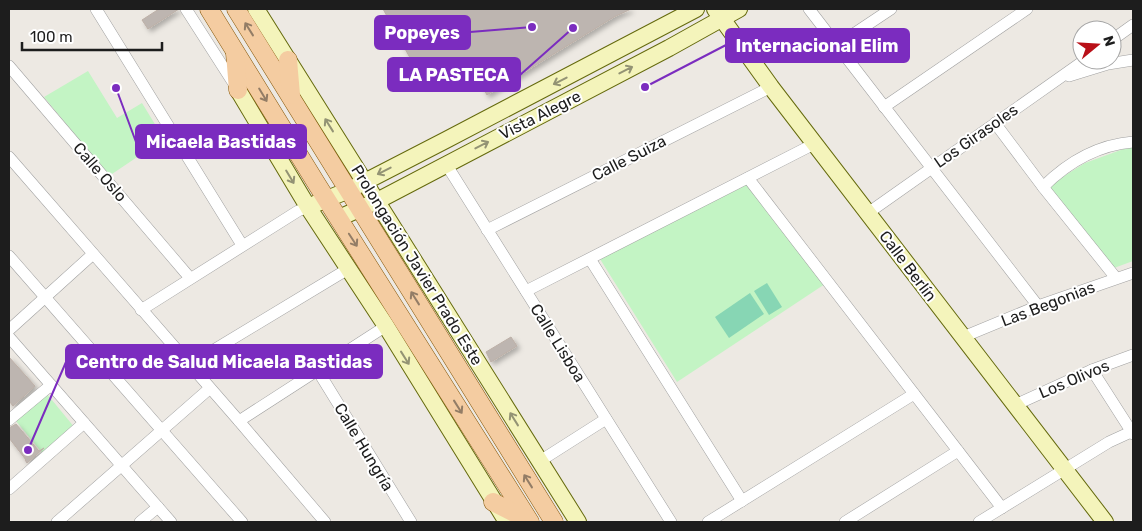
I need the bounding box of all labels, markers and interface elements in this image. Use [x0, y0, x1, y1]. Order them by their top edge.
callout: Popeyes [375, 16, 470, 49]
scale bar [22, 20, 162, 52]
north arrow [1072, 20, 1122, 70]
text: Popeyes [384, 22, 460, 44]
one-way arrow [244, 23, 254, 37]
text: 100 m [30, 28, 72, 46]
callout: Internacional Elim [726, 29, 909, 62]
text: N [1099, 34, 1119, 49]
text: Internacional Elim [736, 35, 899, 57]
callout: LA PASTECA [388, 58, 520, 91]
text: LA PASTECA [399, 64, 510, 86]
one-way arrow [618, 65, 633, 74]
one-way arrow [553, 77, 568, 86]
street label: Vista Alegre [496, 86, 584, 144]
one-way arrow [258, 87, 268, 101]
street label: Los Girasoles [930, 100, 1022, 172]
one-way arrow [324, 119, 334, 133]
callout: Micaela Bastidas [136, 125, 306, 158]
text: Micaela Bastidas [146, 131, 296, 153]
street label: Calle Suiza [589, 131, 669, 185]
street label: Calle Oslo [69, 139, 131, 205]
one-way arrow [474, 140, 489, 149]
street label: Prolongación Javier Prado Este [347, 161, 487, 369]
one-way arrow [377, 166, 392, 176]
one-way arrow [286, 169, 296, 183]
street label: Calle Berlín [875, 227, 941, 305]
one-way arrow [348, 232, 358, 246]
street label: Las Begonias [998, 277, 1098, 331]
one-way arrow [410, 291, 420, 305]
street label: Calle Lisboa [526, 300, 590, 386]
callout: Centro de Salud Micaela Bastidas [66, 345, 382, 378]
text: Centro de Salud Micaela Bastidas [76, 351, 372, 373]
one-way arrow [401, 351, 411, 365]
street label: Los Olivos [1036, 356, 1112, 402]
street label: Calle Hungría [330, 400, 398, 494]
one-way arrow [453, 400, 464, 414]
one-way arrow [508, 413, 518, 427]
one-way arrow [523, 474, 533, 488]

